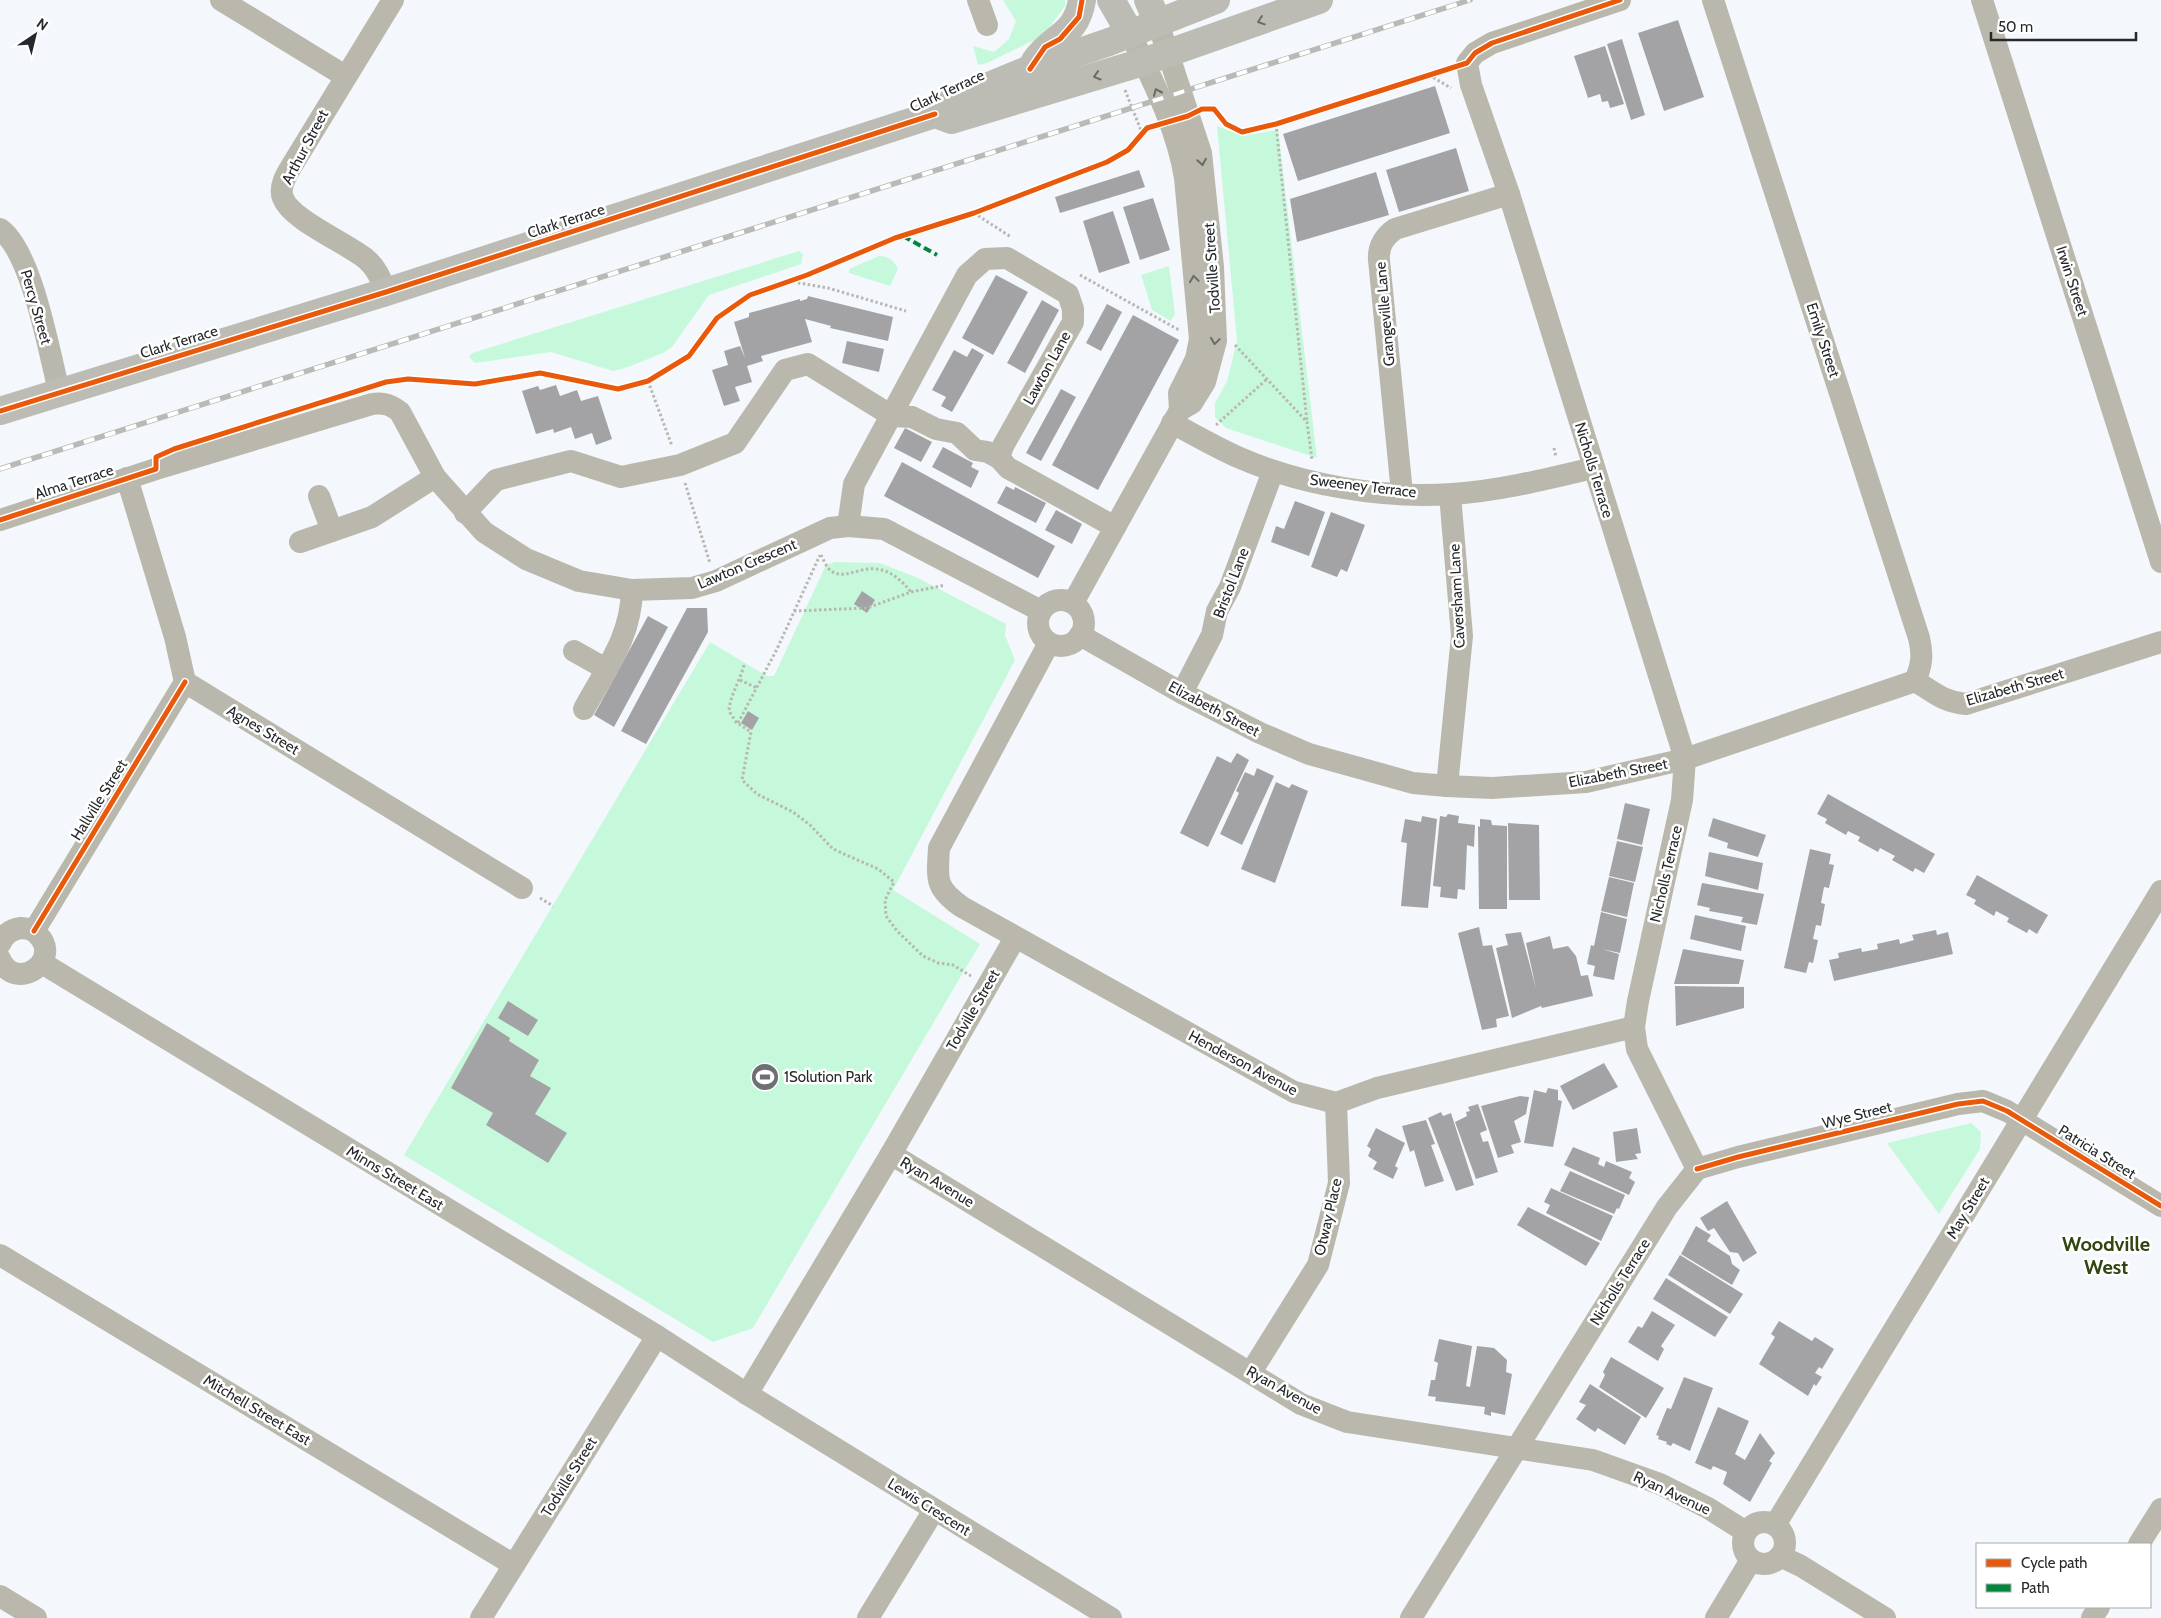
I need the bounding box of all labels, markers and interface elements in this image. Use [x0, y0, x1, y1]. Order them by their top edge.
north arrow [10, 10, 60, 60]
scale bar [1991, 10, 2136, 42]
text: N [33, 14, 52, 35]
one-way arrow [1257, 15, 1266, 25]
text: 50 m [1998, 18, 2033, 36]
street label: Clark Terrace [907, 66, 987, 116]
one-way arrow [1093, 71, 1101, 81]
one-way arrow [1152, 88, 1163, 97]
street label: Arthur Street [278, 107, 332, 187]
one-way arrow [1196, 159, 1207, 167]
street label: Clark Terrace [525, 200, 607, 242]
street label: Todville Street [1200, 222, 1224, 314]
street label: Irwin Street [2052, 244, 2092, 318]
street label: Grangeville Lane [1371, 261, 1399, 367]
street label: Percy Street [17, 268, 55, 346]
one-way arrow [1190, 275, 1200, 283]
street label: Emily Street [1802, 300, 1844, 380]
street label: Clark Terrace [138, 322, 220, 362]
street label: Lawton Lane [1019, 328, 1075, 408]
one-way arrow [1210, 338, 1221, 346]
street label: Nicholls Terrace [1571, 420, 1617, 520]
street label: Alma Terrace [32, 461, 116, 503]
street label: Sweeney Terrace [1309, 471, 1418, 501]
street label: Lawton Crescent [695, 535, 799, 593]
street label: Caversham Lane [1445, 543, 1469, 649]
street label: Bristol Lane [1209, 545, 1253, 621]
street label: Elizabeth Street [1964, 665, 2066, 709]
street label: Elizabeth Street [1165, 677, 1263, 741]
street label: Agnes Street [224, 701, 302, 759]
street label: Elizabeth Street [1567, 755, 1669, 791]
street label: Hallville Street [67, 756, 131, 844]
street label: Nicholls Terrace [1646, 823, 1686, 924]
street label: Todville Street [943, 966, 1003, 1054]
street label: Henderson Avenue [1185, 1027, 1301, 1099]
sports icon: 1Solution Park [750, 1062, 780, 1092]
place label: 1Solution Park [784, 1068, 873, 1086]
street label: Wye Street [1820, 1098, 1894, 1132]
street label: Patricia Street [2055, 1121, 2139, 1183]
street label: Minns Street East [343, 1142, 447, 1214]
street label: Ryan Avenue [897, 1153, 977, 1211]
street label: May Street [1943, 1174, 1993, 1242]
street label: Otway Place [1310, 1176, 1346, 1257]
district label: Woodville West [2062, 1232, 2150, 1279]
street label: Nicholls Terrace [1586, 1235, 1654, 1329]
street label: Ryan Avenue [1243, 1362, 1325, 1418]
street label: Mitchell Street East [200, 1371, 314, 1449]
street label: Todville Street [537, 1434, 601, 1520]
street label: Ryan Avenue [1631, 1467, 1714, 1519]
street label: Lewis Crescent [884, 1474, 974, 1540]
legend [1976, 1543, 2151, 1608]
text: Cycle path [2021, 1554, 2087, 1572]
text: Path [2021, 1579, 2050, 1597]

